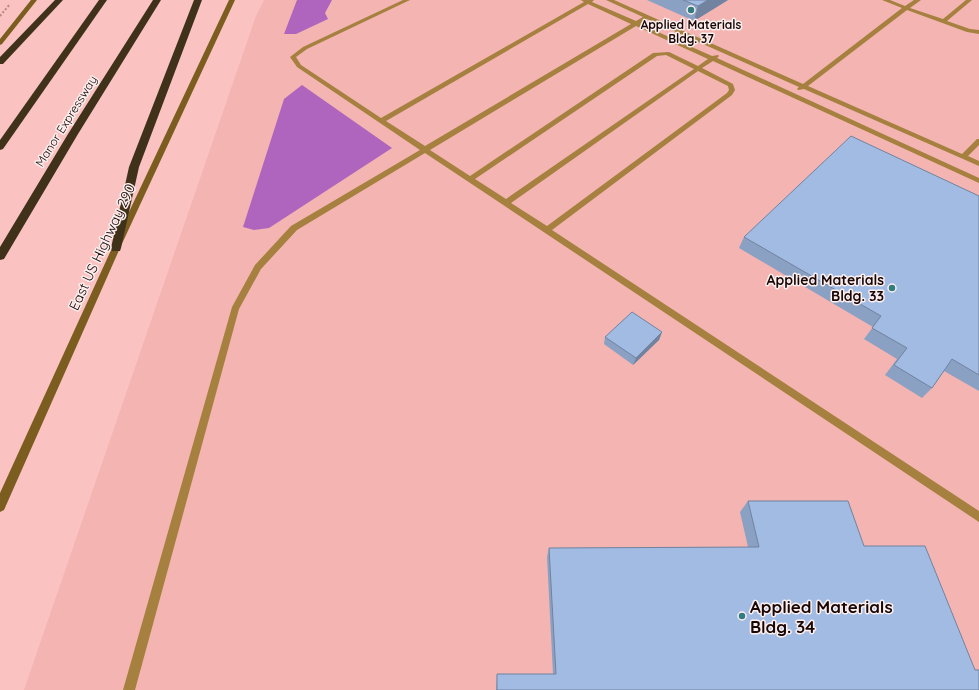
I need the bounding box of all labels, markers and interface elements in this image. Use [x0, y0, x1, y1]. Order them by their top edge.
marker: Applied Materials Bldg. 37 [686, 5, 696, 15]
place label: Applied Materials Bldg. 37 [641, 17, 742, 46]
street label: Manor Expressway [32, 73, 100, 169]
street label: East US Highway 290 [65, 181, 139, 313]
place label: Applied Materials Bldg. 33 [767, 271, 884, 305]
marker: Applied Materials Bldg. 33 [887, 283, 897, 293]
place label: Applied Materials Bldg. 34 [750, 596, 893, 637]
marker: Applied Materials Bldg. 34 [737, 611, 747, 621]

